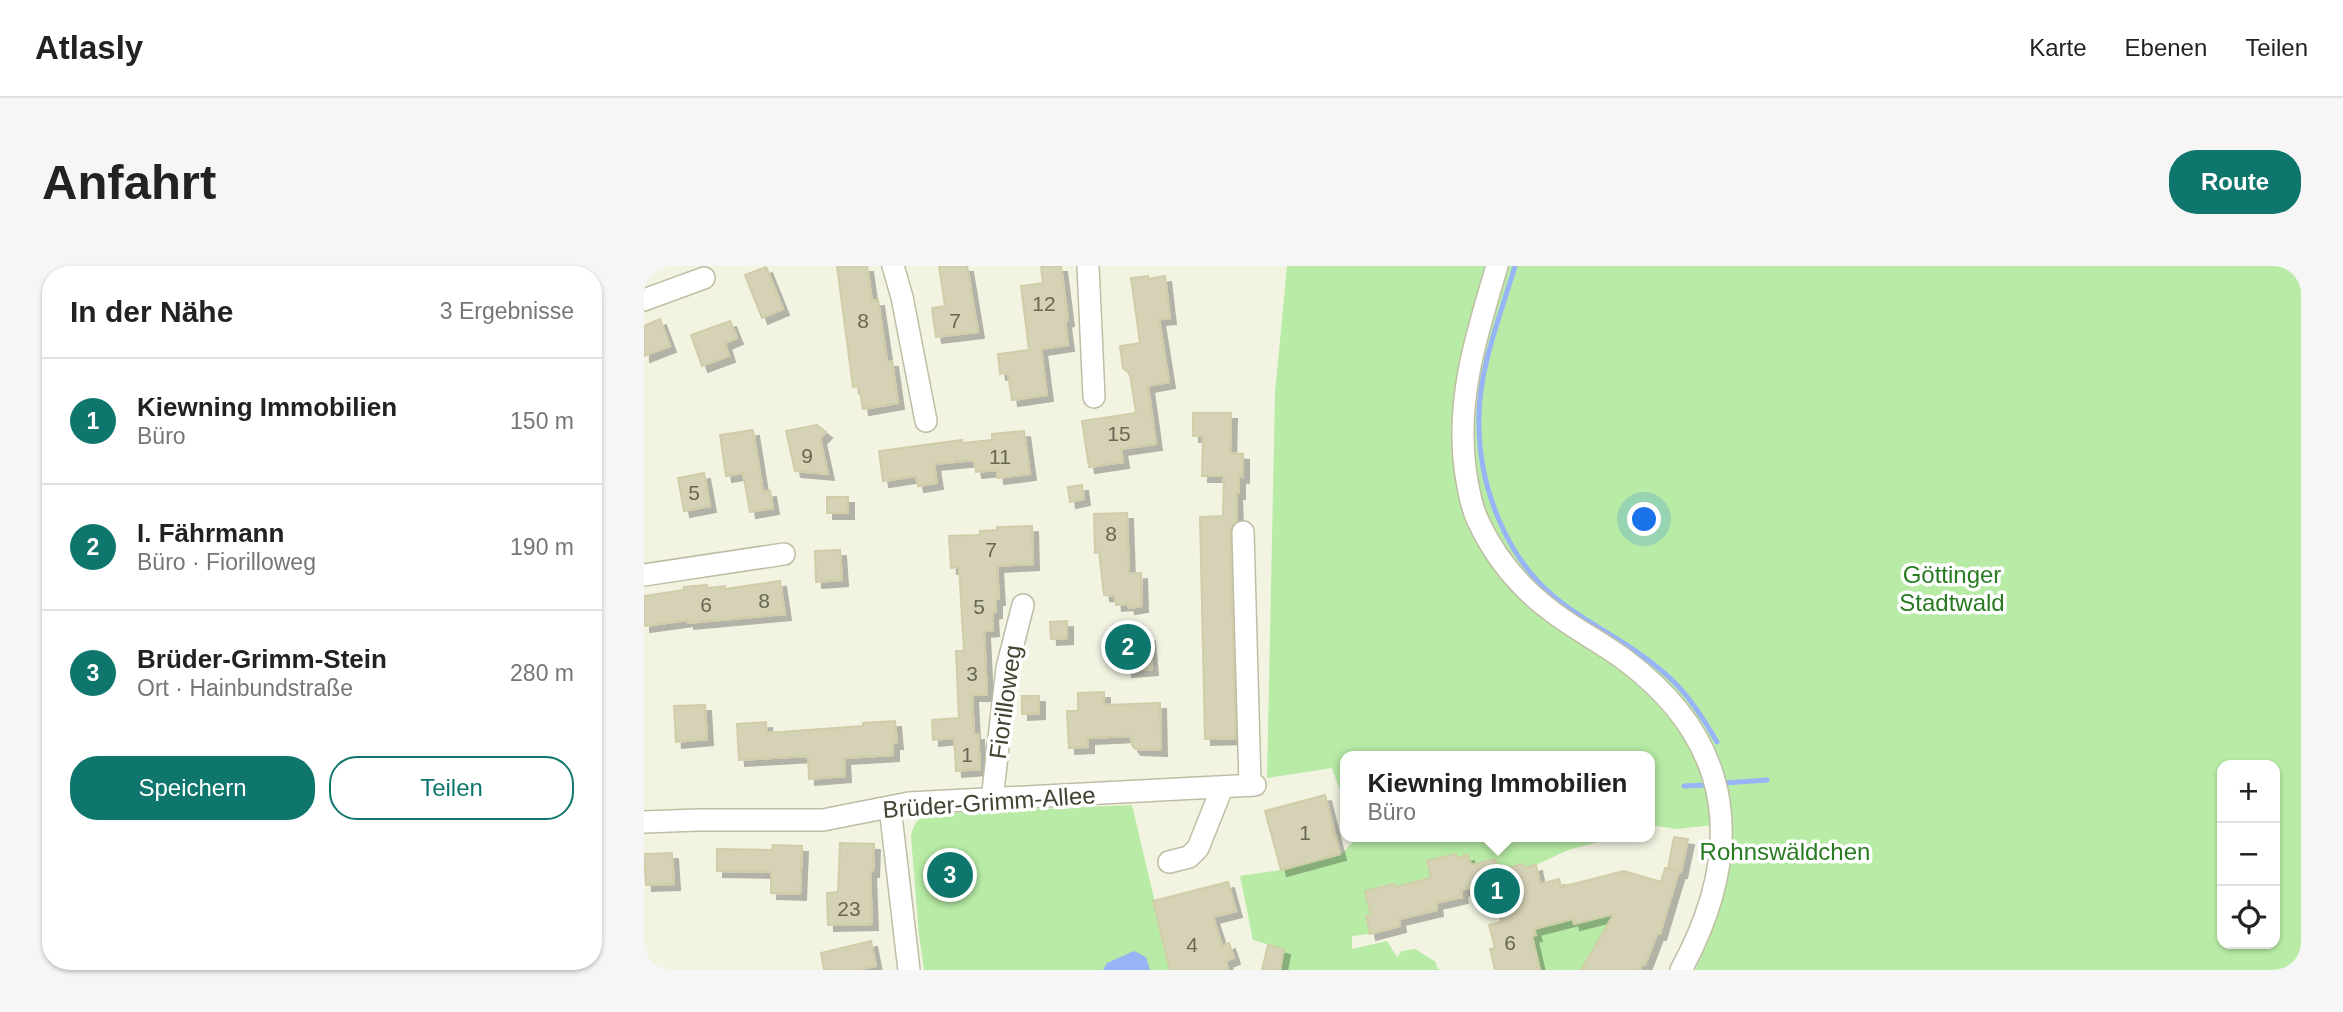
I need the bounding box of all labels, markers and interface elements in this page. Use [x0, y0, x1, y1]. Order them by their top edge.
text: Atlasly [35, 29, 143, 66]
text: Karte [2029, 34, 2087, 61]
text: Ebenen [2125, 34, 2207, 61]
text: Teilen [2245, 34, 2308, 61]
button: Route [2169, 150, 2301, 214]
text: Anfahrt [42, 155, 216, 209]
house number: 12 [1032, 292, 1056, 315]
text: In der Nähe [70, 295, 233, 328]
text: 3 Ergebnisse [440, 298, 574, 324]
house number: 8 [857, 309, 869, 332]
house number: 7 [949, 309, 961, 332]
text: Kiewning Immobilien [137, 392, 397, 422]
text: 1 [87, 408, 99, 434]
text: 150 m [510, 408, 574, 434]
house number: 15 [1107, 422, 1131, 445]
text: Büro [137, 423, 186, 449]
house number: 9 [801, 444, 813, 467]
house number: 11 [989, 445, 1011, 468]
house number: 5 [688, 481, 700, 504]
your location [1627, 502, 1661, 536]
text: I. Fährmann [137, 518, 284, 548]
house number: 8 [1105, 522, 1117, 545]
text: 2 [87, 534, 99, 560]
text: 190 m [510, 534, 574, 560]
house number: 7 [985, 538, 997, 561]
text: Büro · Fiorilloweg [137, 549, 316, 575]
park label: Göttinger Stadtwald [1899, 561, 2005, 616]
house number: 8 [758, 589, 770, 612]
house number: 6 [700, 593, 712, 616]
house number: 5 [973, 595, 985, 618]
pin: 2 [1105, 621, 1151, 673]
street label: Fiorilloweg [984, 643, 1026, 761]
text: Brüder-Grimm-Stein [137, 644, 387, 674]
text: 3 [87, 660, 99, 686]
text: 280 m [510, 660, 574, 686]
house number: 3 [966, 662, 978, 685]
text: Ort · Hainbundstraße [137, 675, 353, 701]
house number: 1 [961, 743, 973, 766]
popup [1340, 751, 1655, 842]
button: Speichern [70, 756, 315, 820]
button: Teilen [329, 756, 574, 820]
map controls [2217, 760, 2280, 949]
button: + [2217, 760, 2280, 823]
text: Kiewning Immobilien [1367, 768, 1628, 798]
street label: Brüder-Grimm-Allee [882, 781, 1096, 823]
text: Büro [1367, 799, 1416, 825]
house number: 1 [1299, 821, 1311, 844]
button: − [2217, 823, 2280, 886]
park label: Rohnswäldchen [1700, 838, 1870, 865]
pin: 3 [927, 849, 973, 901]
pin: 1 [1474, 865, 1520, 917]
button: locate [2217, 886, 2280, 949]
house number: 23 [837, 897, 861, 920]
house number: 6 [1504, 931, 1516, 954]
house number: 4 [1186, 933, 1198, 956]

